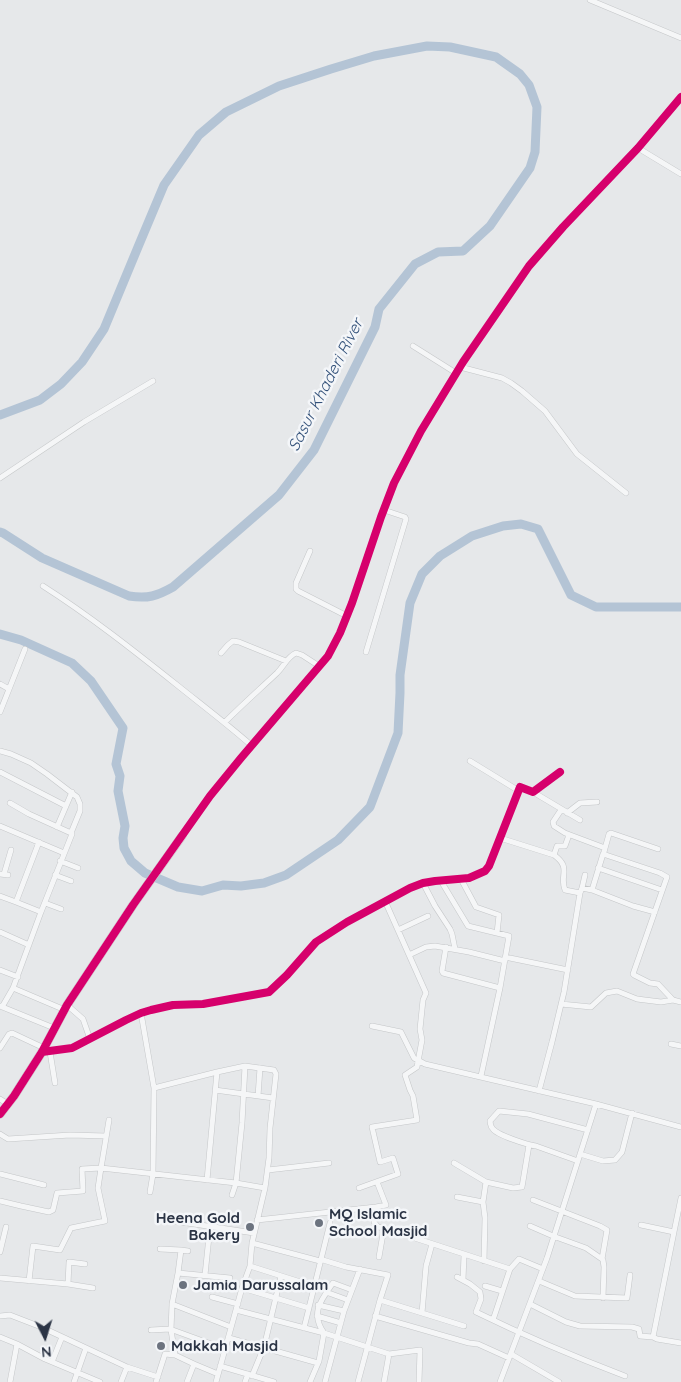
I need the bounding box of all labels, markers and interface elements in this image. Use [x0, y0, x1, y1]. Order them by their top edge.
water label: Sasur Khaderi River [284, 316, 368, 454]
place label: MQ Islamic School Masjid [329, 1205, 428, 1240]
place label: Heena Gold Bakery [156, 1209, 240, 1244]
marker: MQ Islamic School Masjid [313, 1217, 325, 1229]
marker: Heena Gold Bakery [244, 1221, 256, 1233]
place label: Jamia Darussalam [193, 1276, 328, 1294]
marker: Jamia Darussalam [177, 1279, 189, 1291]
north arrow [20, 1312, 70, 1362]
place label: Makkah Masjid [171, 1337, 278, 1355]
marker: Makkah Masjid [155, 1340, 167, 1352]
text: N [40, 1343, 52, 1361]

